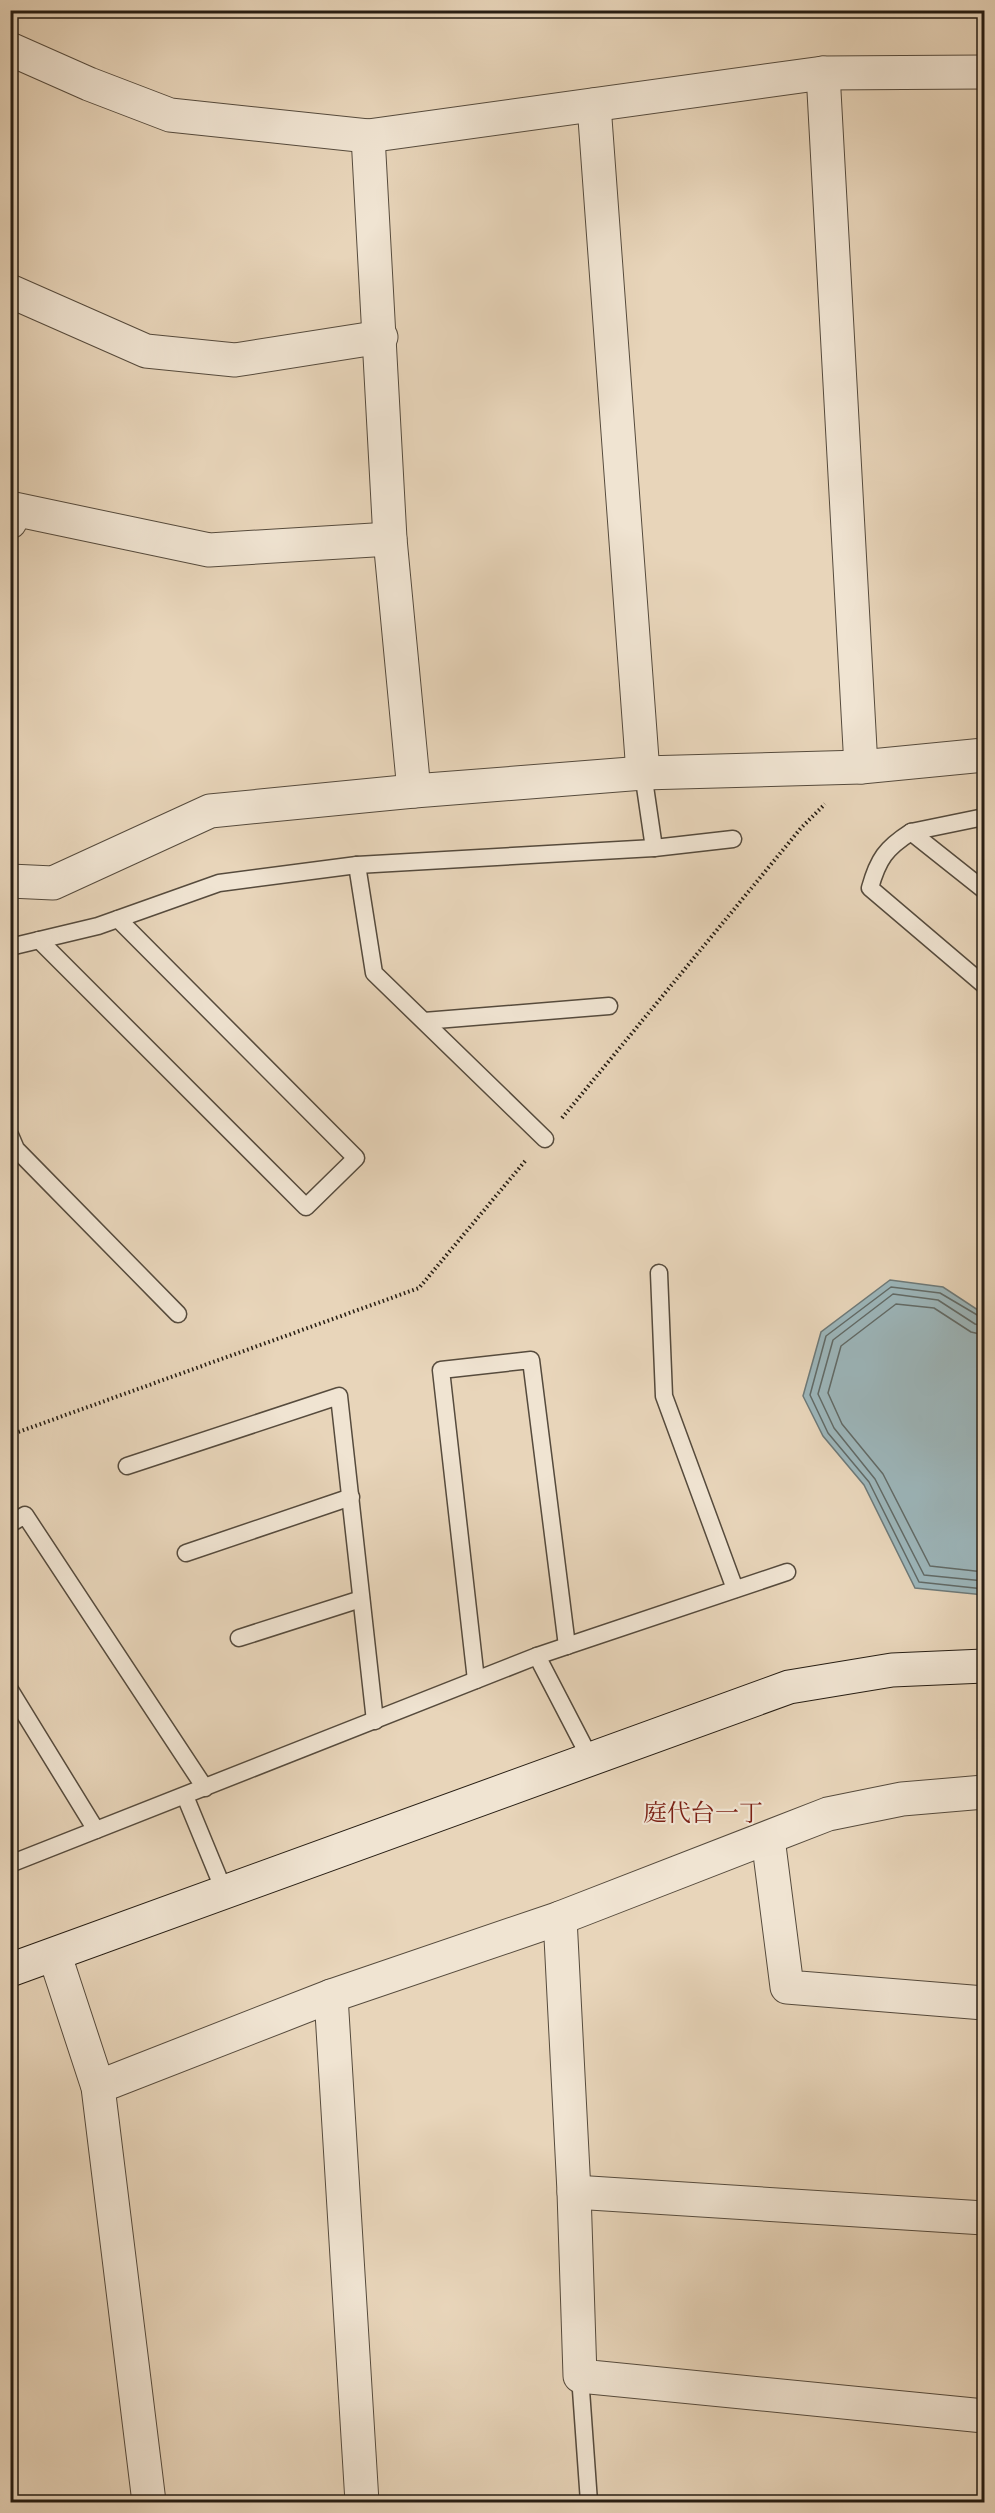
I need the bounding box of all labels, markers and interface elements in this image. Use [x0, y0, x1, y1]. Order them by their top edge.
district label: 庭代台一丁 [643, 1798, 763, 1828]

